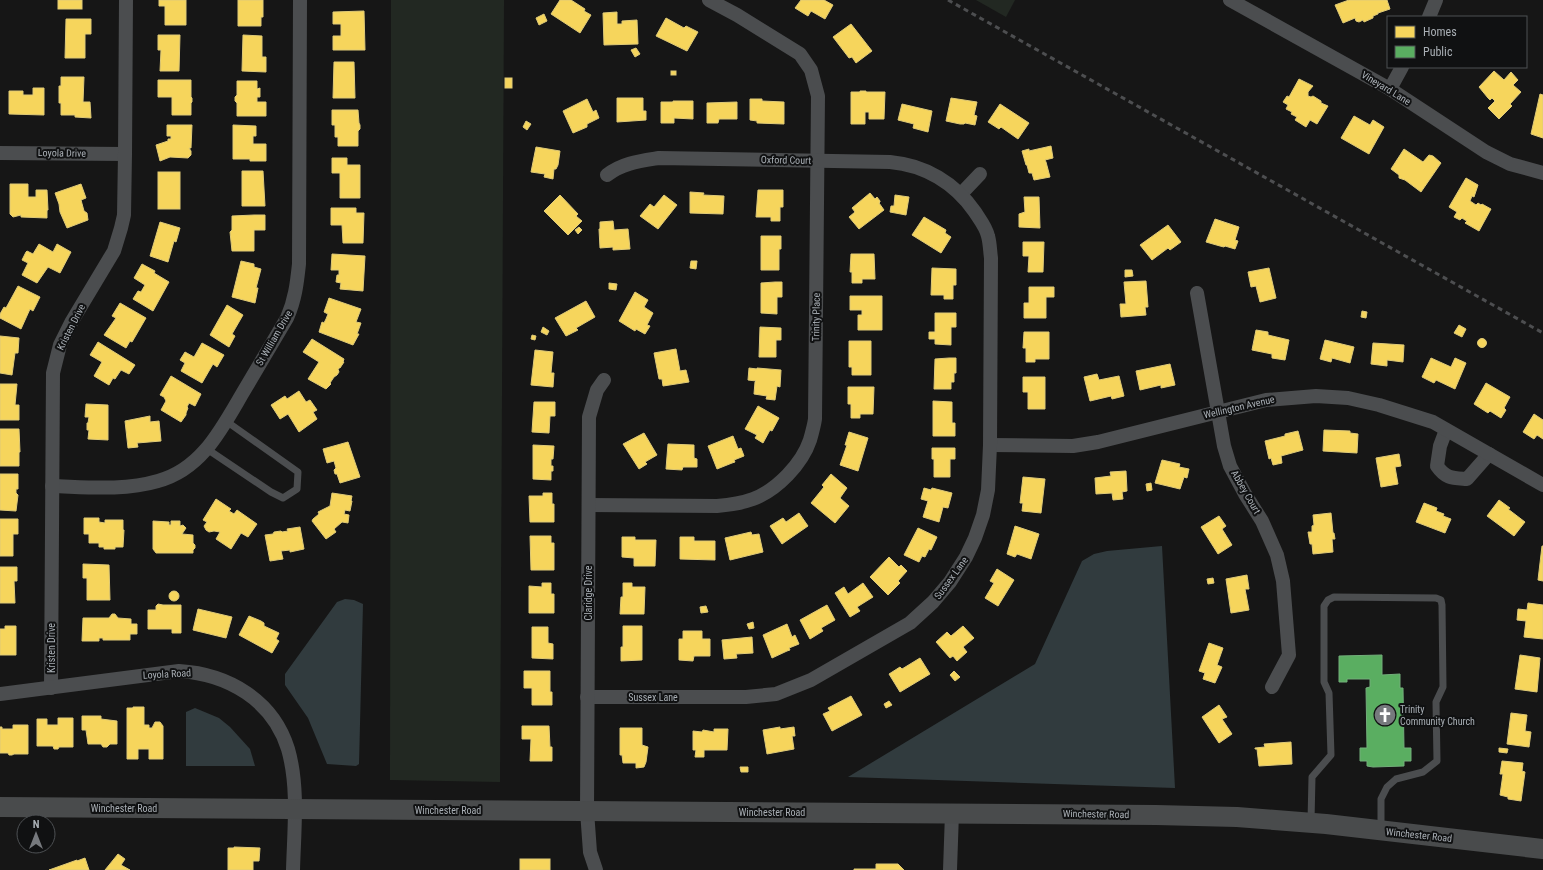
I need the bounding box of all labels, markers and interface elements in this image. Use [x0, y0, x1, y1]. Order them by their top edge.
legend [1387, 16, 1527, 68]
text: Homes [1423, 25, 1457, 39]
text: Public [1423, 45, 1453, 59]
street label: Vineyard Lane [1359, 69, 1413, 107]
street label: Loyola Drive [38, 147, 86, 159]
street label: Oxford Court [761, 154, 811, 166]
street label: Trinity Place [810, 292, 822, 341]
street label: Kristen Drive [55, 302, 87, 352]
street label: St William Drive [254, 308, 294, 368]
street label: Wellington Avenue [1202, 393, 1276, 421]
street label: Abbey Court [1229, 468, 1263, 516]
street label: Sussex Lane [932, 554, 970, 601]
street label: Claridge Drive [583, 565, 594, 620]
street label: Kristen Drive [46, 623, 57, 673]
street label: Loyola Road [143, 667, 191, 681]
street label: Sussex Lane [628, 692, 678, 703]
church icon: Trinity Community Church [1372, 702, 1398, 728]
place label: Trinity Community Church [1400, 704, 1475, 727]
street label: Winchester Road [91, 803, 157, 814]
street label: Winchester Road [415, 805, 481, 816]
street label: Winchester Road [739, 807, 805, 818]
street label: Winchester Road [1063, 808, 1129, 820]
north arrow [16, 814, 56, 854]
text: N [33, 818, 40, 831]
street label: Winchester Road [1385, 826, 1453, 844]

